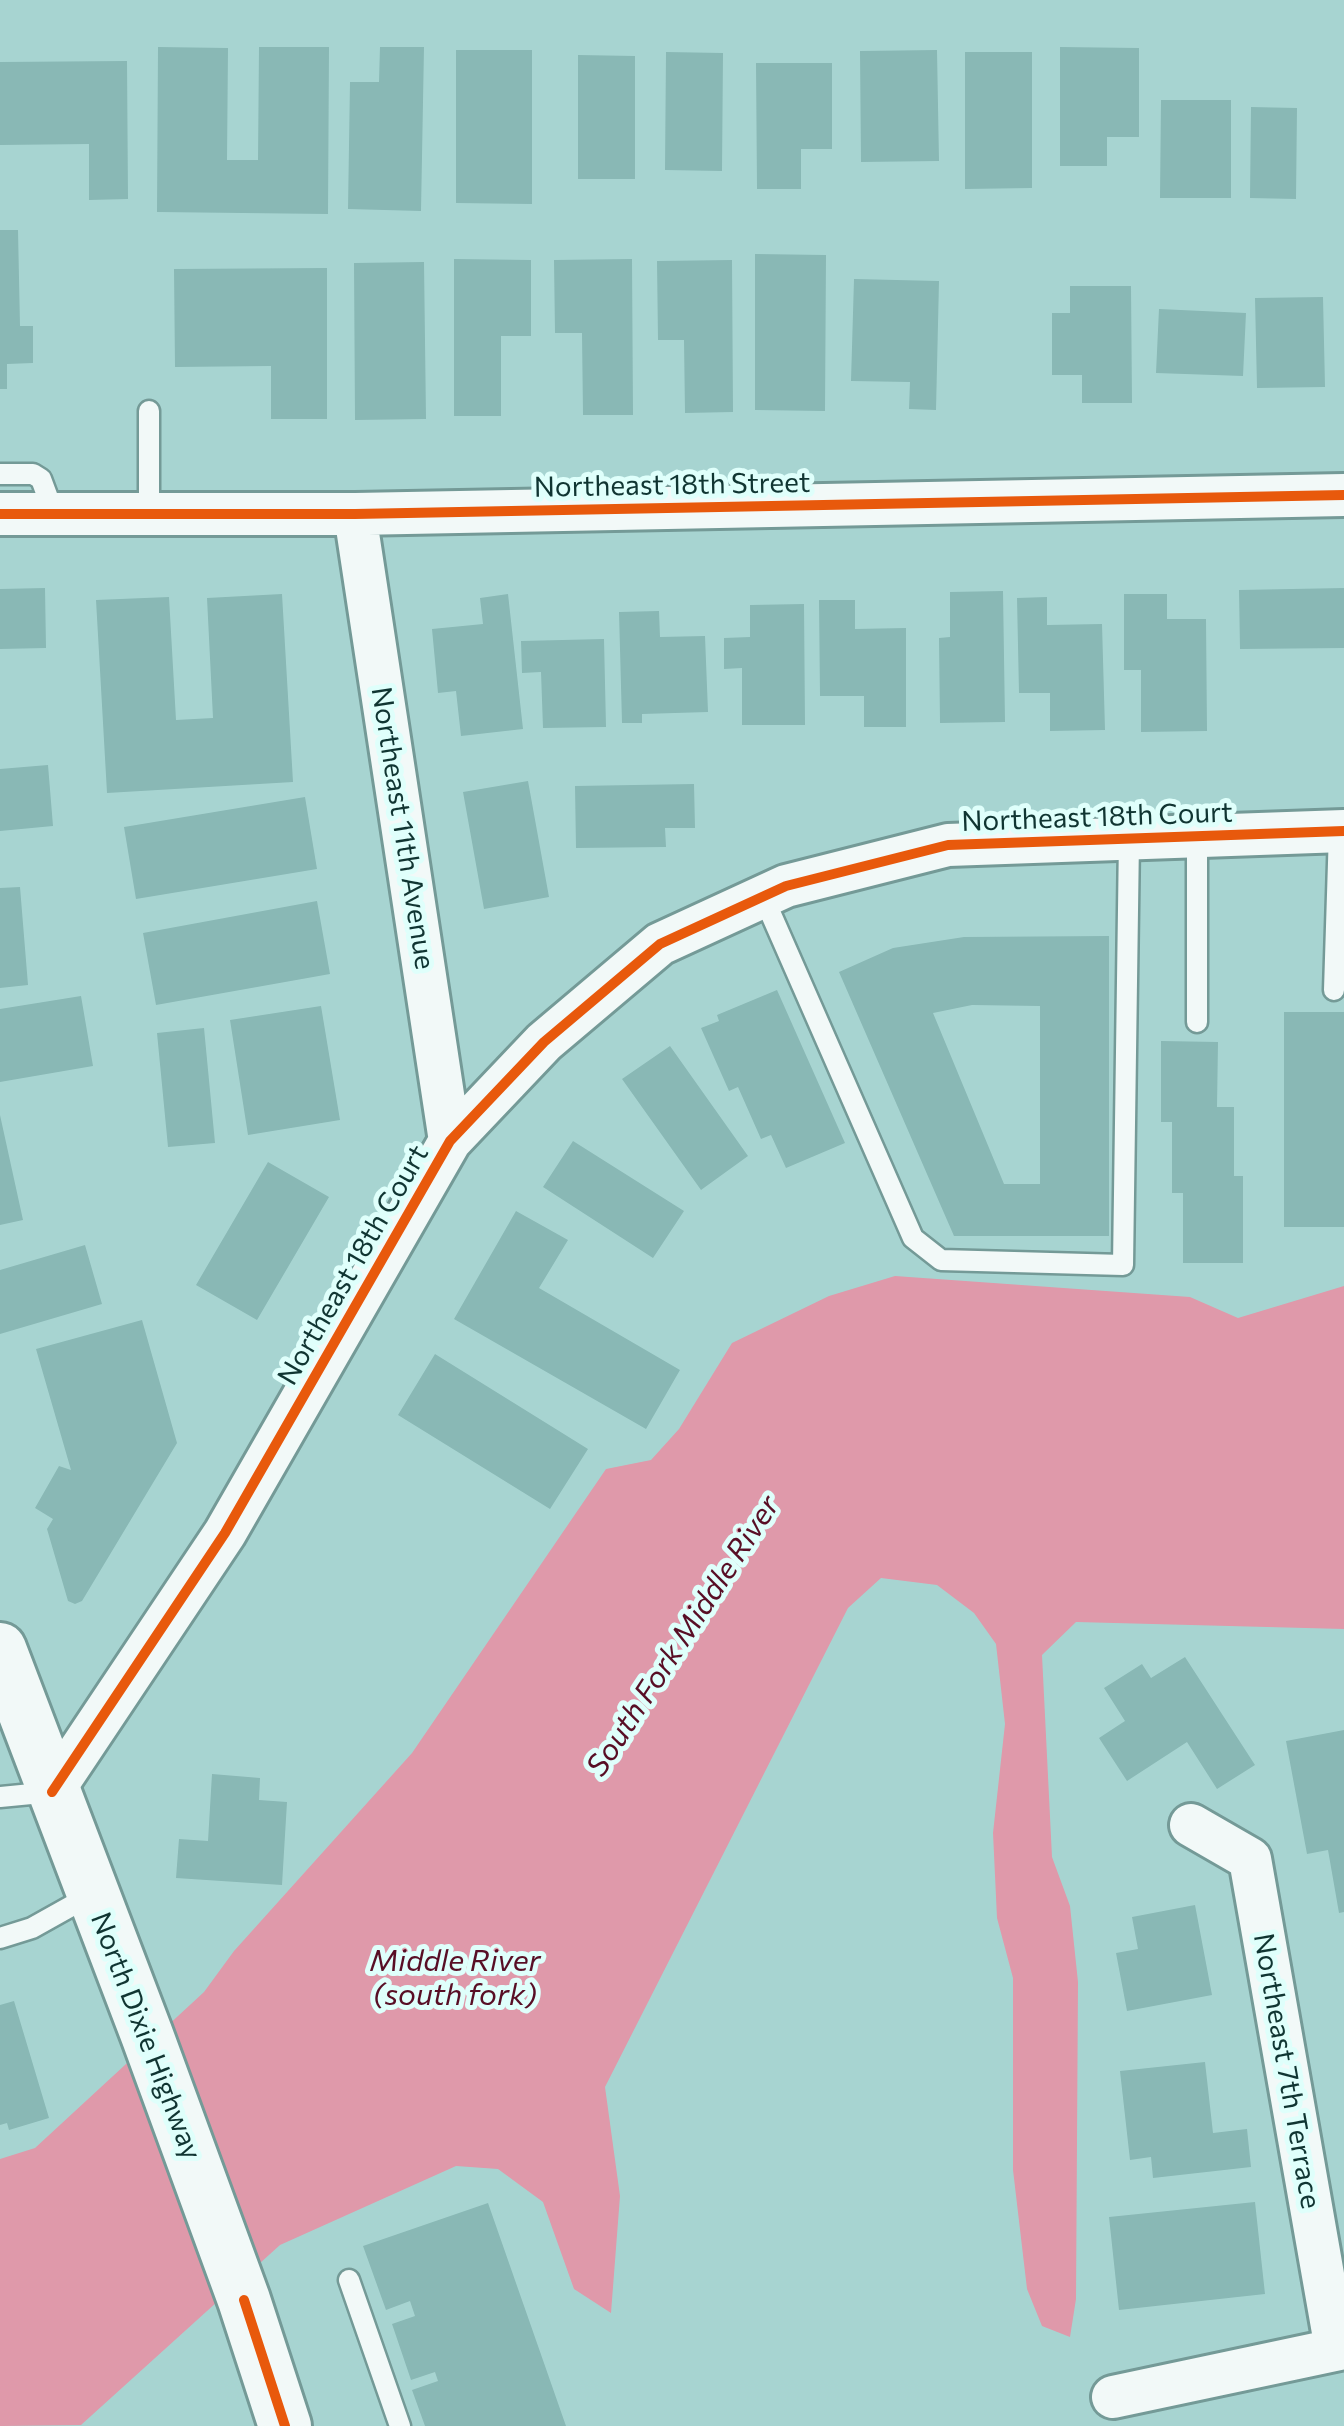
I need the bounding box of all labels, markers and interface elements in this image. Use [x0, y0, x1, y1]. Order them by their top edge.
street label: Northeast 18th Street [533, 466, 811, 504]
street label: Northeast 11th Avenue [364, 684, 442, 972]
street label: Northeast 18th Court [961, 795, 1233, 839]
street label: Northeast 18th Court [271, 1139, 435, 1391]
water label: South Fork Middle River [579, 1489, 787, 1783]
street label: North Dixie Highway [83, 1908, 209, 2164]
street label: Northeast 7th Terrace [1246, 1931, 1328, 2211]
water label: Middle River (south fork) [370, 1943, 540, 2014]

